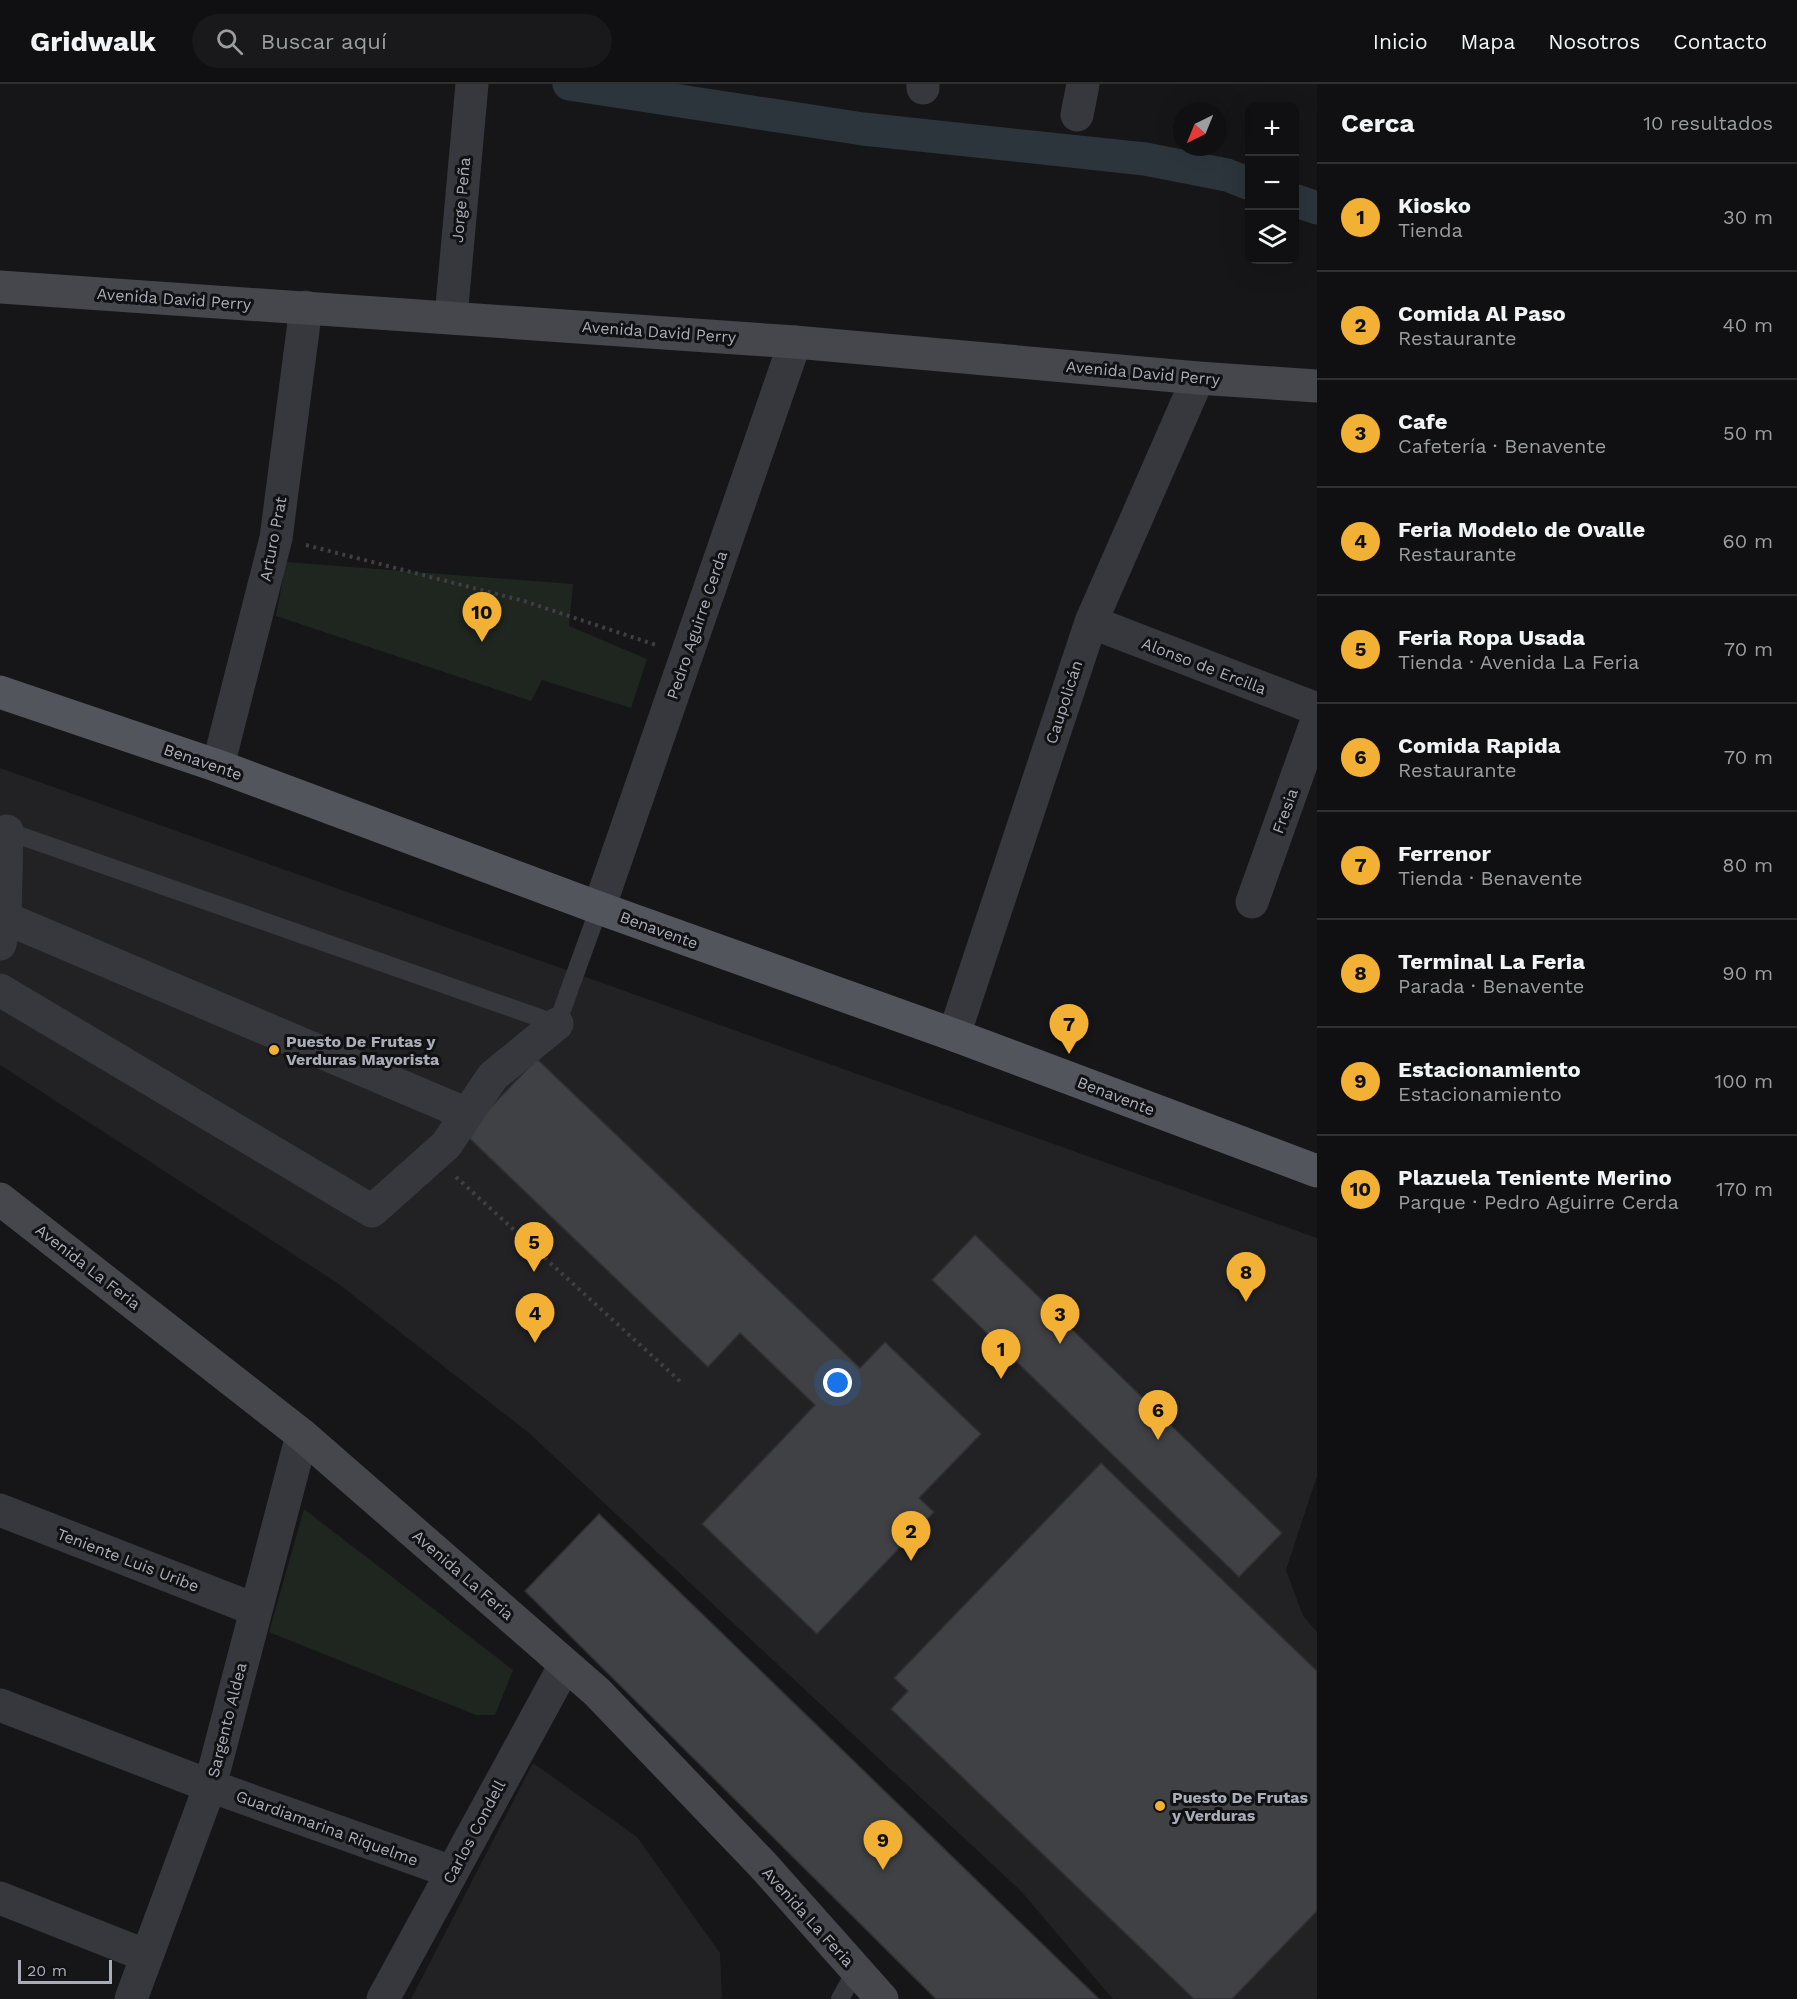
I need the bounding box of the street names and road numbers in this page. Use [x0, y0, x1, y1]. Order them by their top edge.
street label: Jorge Peña [448, 156, 474, 244]
street label: Avenida David Perry [96, 284, 252, 314]
street label: Avenida David Perry [581, 317, 737, 347]
street label: Avenida David Perry [1065, 357, 1222, 389]
street label: Arturo Prat [255, 495, 291, 583]
street label: Pedro Aguirre Cerda [663, 548, 731, 702]
street label: Alonso de Ercilla [1139, 634, 1269, 698]
street label: Caupolicán [1042, 658, 1086, 746]
street label: Benavente [161, 740, 245, 784]
street label: Fresia [1268, 786, 1302, 836]
street label: Benavente [617, 907, 701, 953]
street label: Benavente [1074, 1072, 1158, 1120]
street label: Avenida La Feria [32, 1220, 144, 1314]
street label: Teniente Luis Uribe [54, 1524, 202, 1596]
street label: Avenida La Feria [409, 1526, 517, 1624]
street label: Sargento Aldea [204, 1661, 250, 1779]
street label: Carlos Condell [439, 1777, 509, 1887]
street label: Guardiamarina Riquelme [233, 1786, 421, 1870]
street label: Avenida La Feria [758, 1863, 858, 1971]

